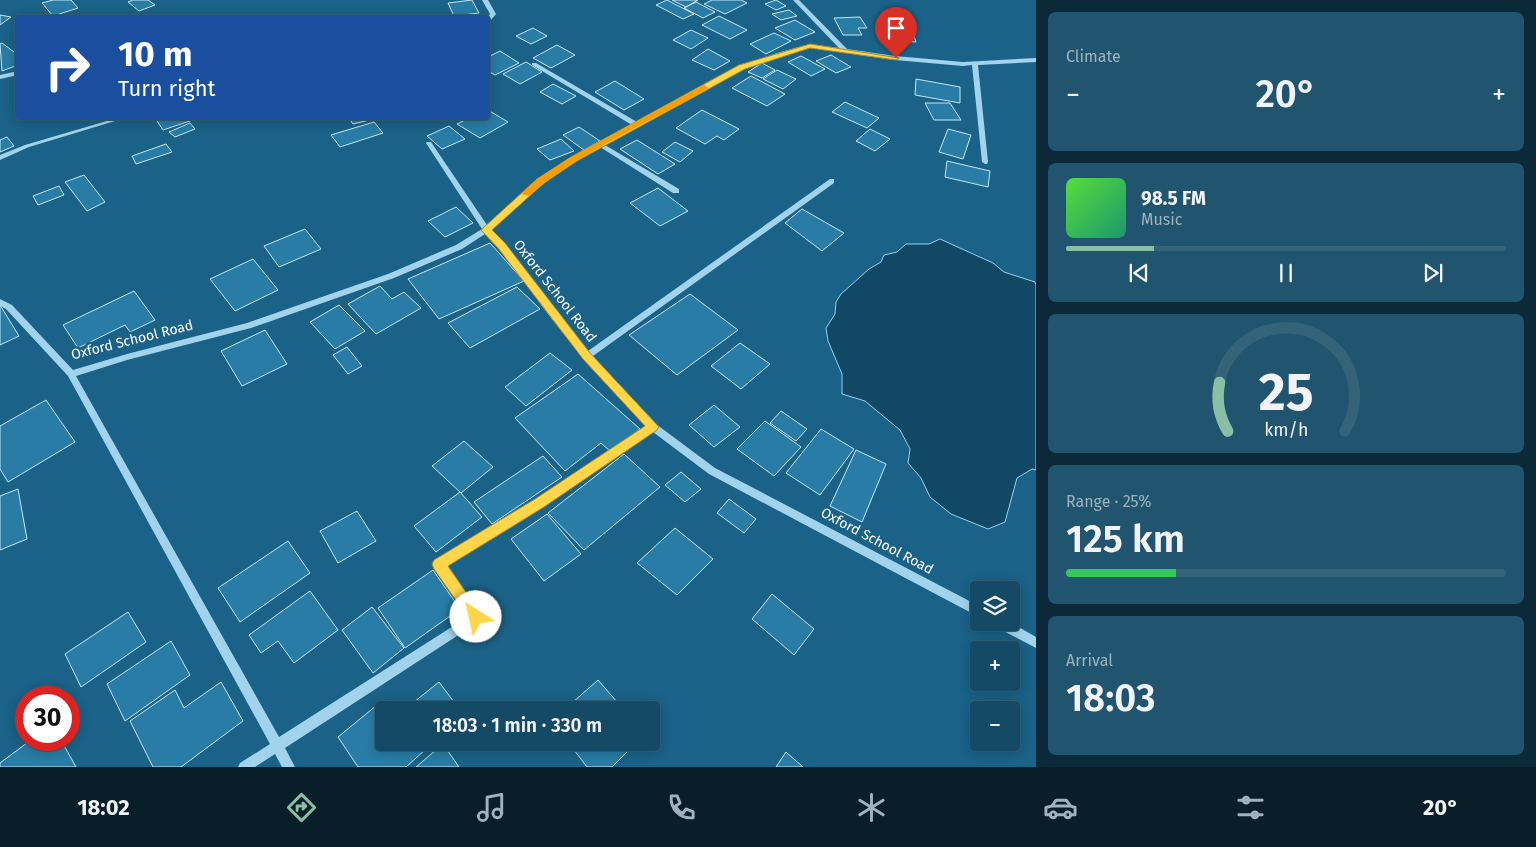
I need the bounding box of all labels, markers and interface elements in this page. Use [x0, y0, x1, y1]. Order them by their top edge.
pin [875, 7, 917, 58]
icon: arrive [882, 14, 910, 42]
text: 10 m [118, 33, 193, 75]
icon: right [35, 35, 100, 100]
text: Climate [1066, 47, 1121, 66]
text: 20° [1255, 71, 1317, 117]
text: Turn right [118, 75, 215, 102]
text: − [1066, 78, 1080, 111]
text: + [1492, 78, 1506, 111]
text: 98.5 FM [1141, 187, 1206, 210]
text: Music [1141, 210, 1182, 229]
street label: Oxford School Road [510, 236, 600, 346]
icon: previous [1125, 259, 1153, 287]
icon: pause [1272, 259, 1300, 287]
icon: next [1419, 259, 1447, 287]
street label: Oxford School Road [69, 317, 195, 363]
text: 25 [1259, 361, 1313, 424]
text: km/h [1264, 419, 1308, 441]
text: Range · 25% [1066, 492, 1152, 511]
street label: Oxford School Road [818, 504, 936, 578]
text: 125 km [1066, 516, 1185, 562]
map controls [970, 581, 1020, 751]
button: layers [970, 581, 1020, 631]
position arrow [449, 590, 501, 642]
button: + [970, 641, 1020, 691]
text: Arrival [1066, 651, 1113, 670]
text: 18:03 [1066, 675, 1155, 721]
speed limit sign: 30 [15, 686, 80, 751]
button: − [970, 701, 1020, 751]
text: 18:03 · 1 min · 330 m [433, 714, 602, 737]
icon: directions [284, 790, 319, 825]
icon: music [474, 790, 509, 825]
icon: phone [664, 790, 699, 825]
icon: climate [854, 790, 889, 825]
icon: car [1043, 790, 1078, 825]
icon: filters [1233, 790, 1268, 825]
text: 18:02 [77, 794, 130, 821]
text: 20° [1423, 794, 1459, 821]

